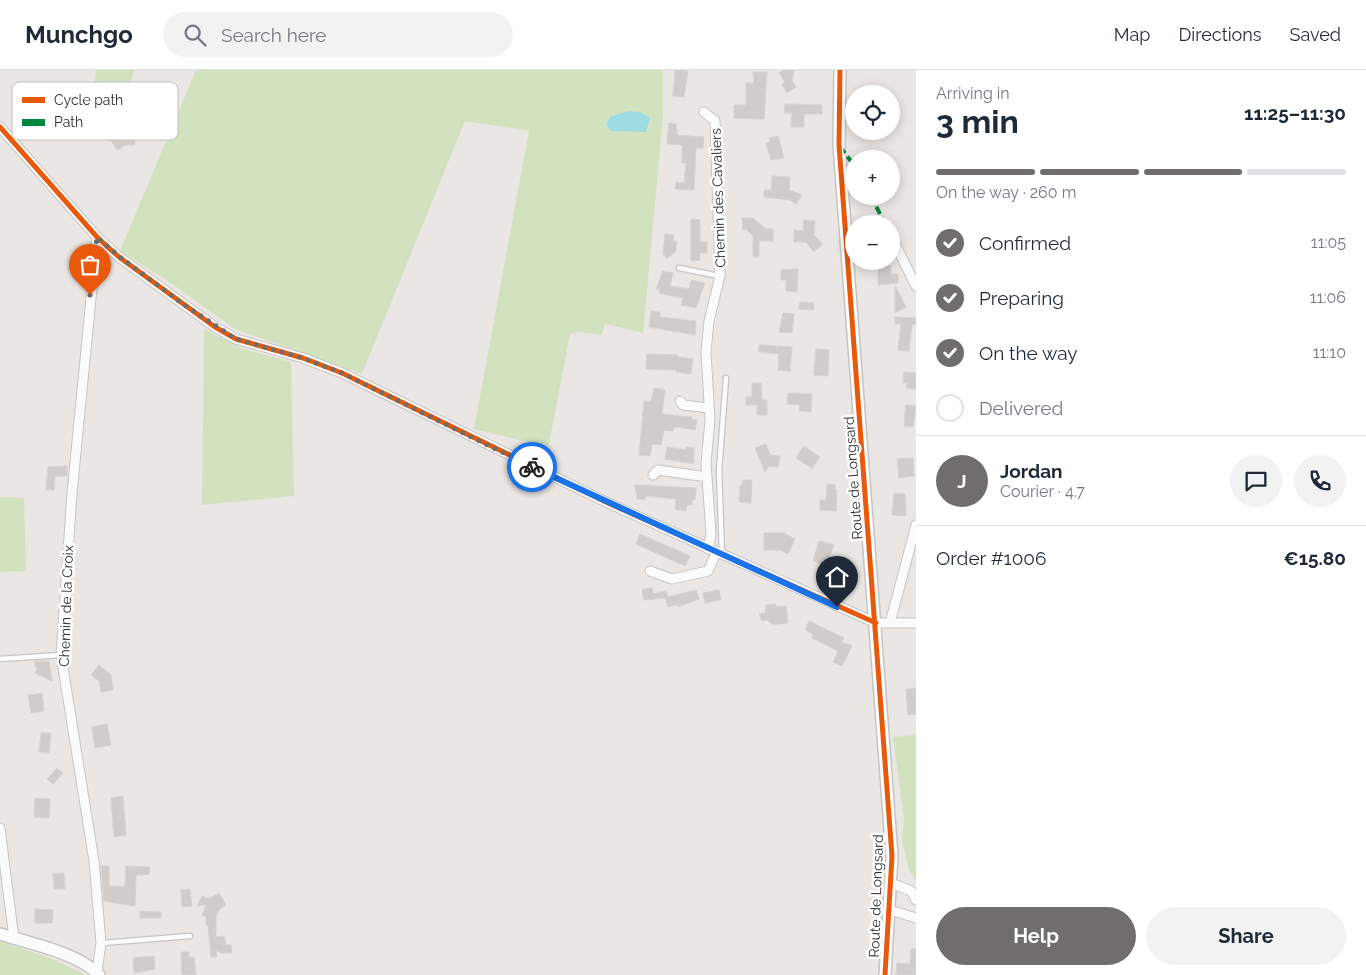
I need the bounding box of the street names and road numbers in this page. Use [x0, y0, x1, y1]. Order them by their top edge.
street label: Chemin des Cavaliers [708, 128, 728, 268]
street label: Route de Longsard [841, 416, 865, 540]
street label: Chemin de la Croix [56, 545, 76, 667]
street label: Route de Longsard [866, 834, 886, 958]

